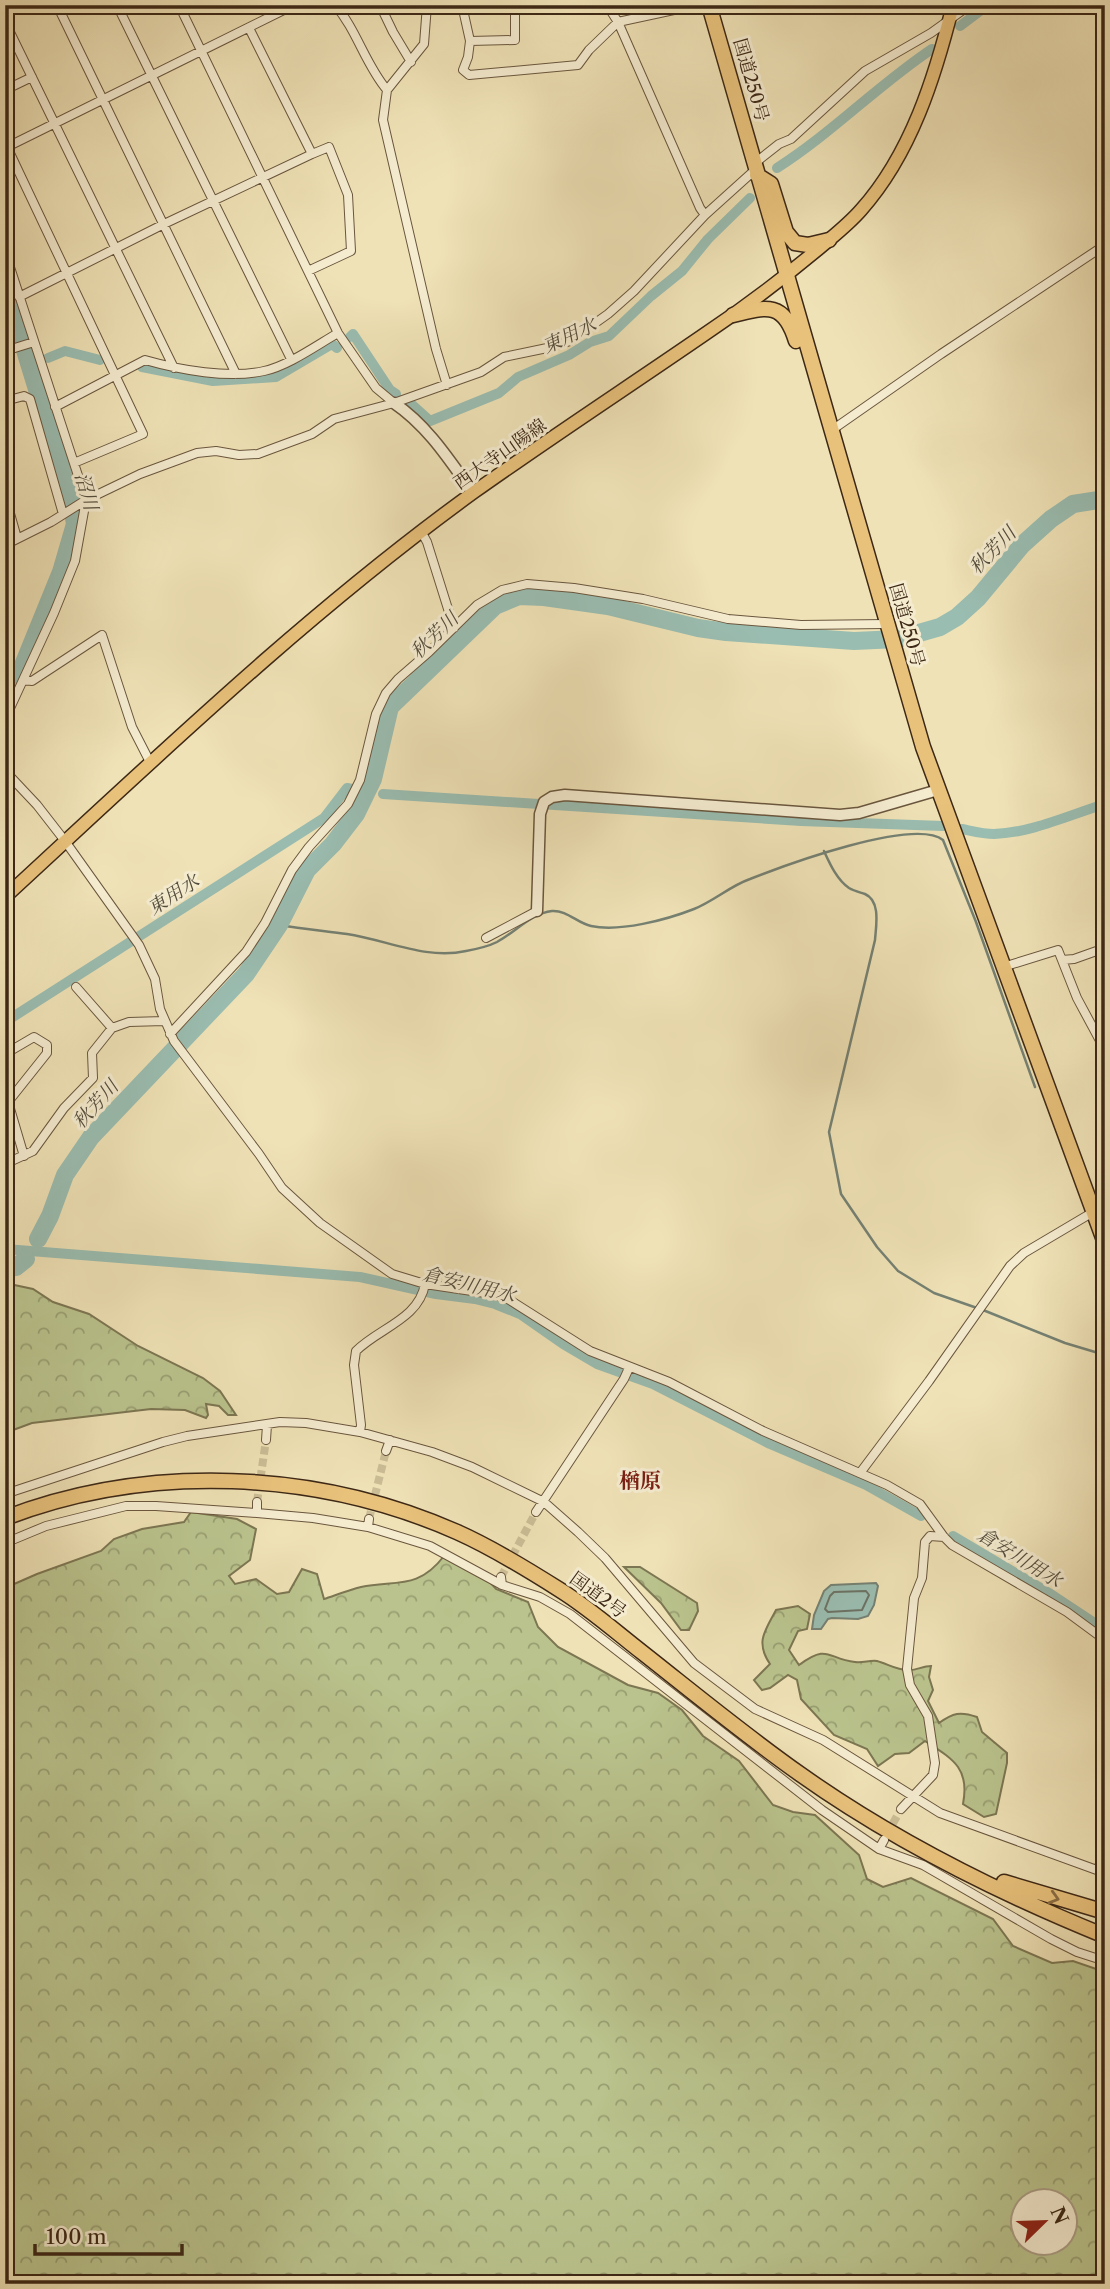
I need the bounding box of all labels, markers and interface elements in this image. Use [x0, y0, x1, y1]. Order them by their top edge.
street label: 国道250号 [729, 36, 773, 124]
water label: 東用水 [539, 312, 602, 358]
street label: 西大寺山陽線 [449, 414, 551, 494]
water label: 沼川 [70, 470, 103, 514]
water label: 秋芳川 [964, 520, 1022, 579]
street label: 国道250号 [885, 581, 929, 669]
water label: 秋芳川 [406, 606, 464, 663]
water label: 東用水 [143, 868, 205, 920]
water label: 秋芳川 [68, 1074, 124, 1133]
water label: 倉安川用水 [420, 1262, 520, 1308]
district label: 楢原 [619, 1468, 661, 1493]
water label: 倉安川用水 [973, 1522, 1068, 1593]
street label: 国道2号 [566, 1567, 630, 1623]
one-way arrow [1048, 1890, 1060, 1905]
north arrow [1009, 2188, 1078, 2258]
text: N [1045, 2203, 1073, 2228]
scale bar [35, 2212, 182, 2256]
text: 100 m [46, 2224, 107, 2249]

